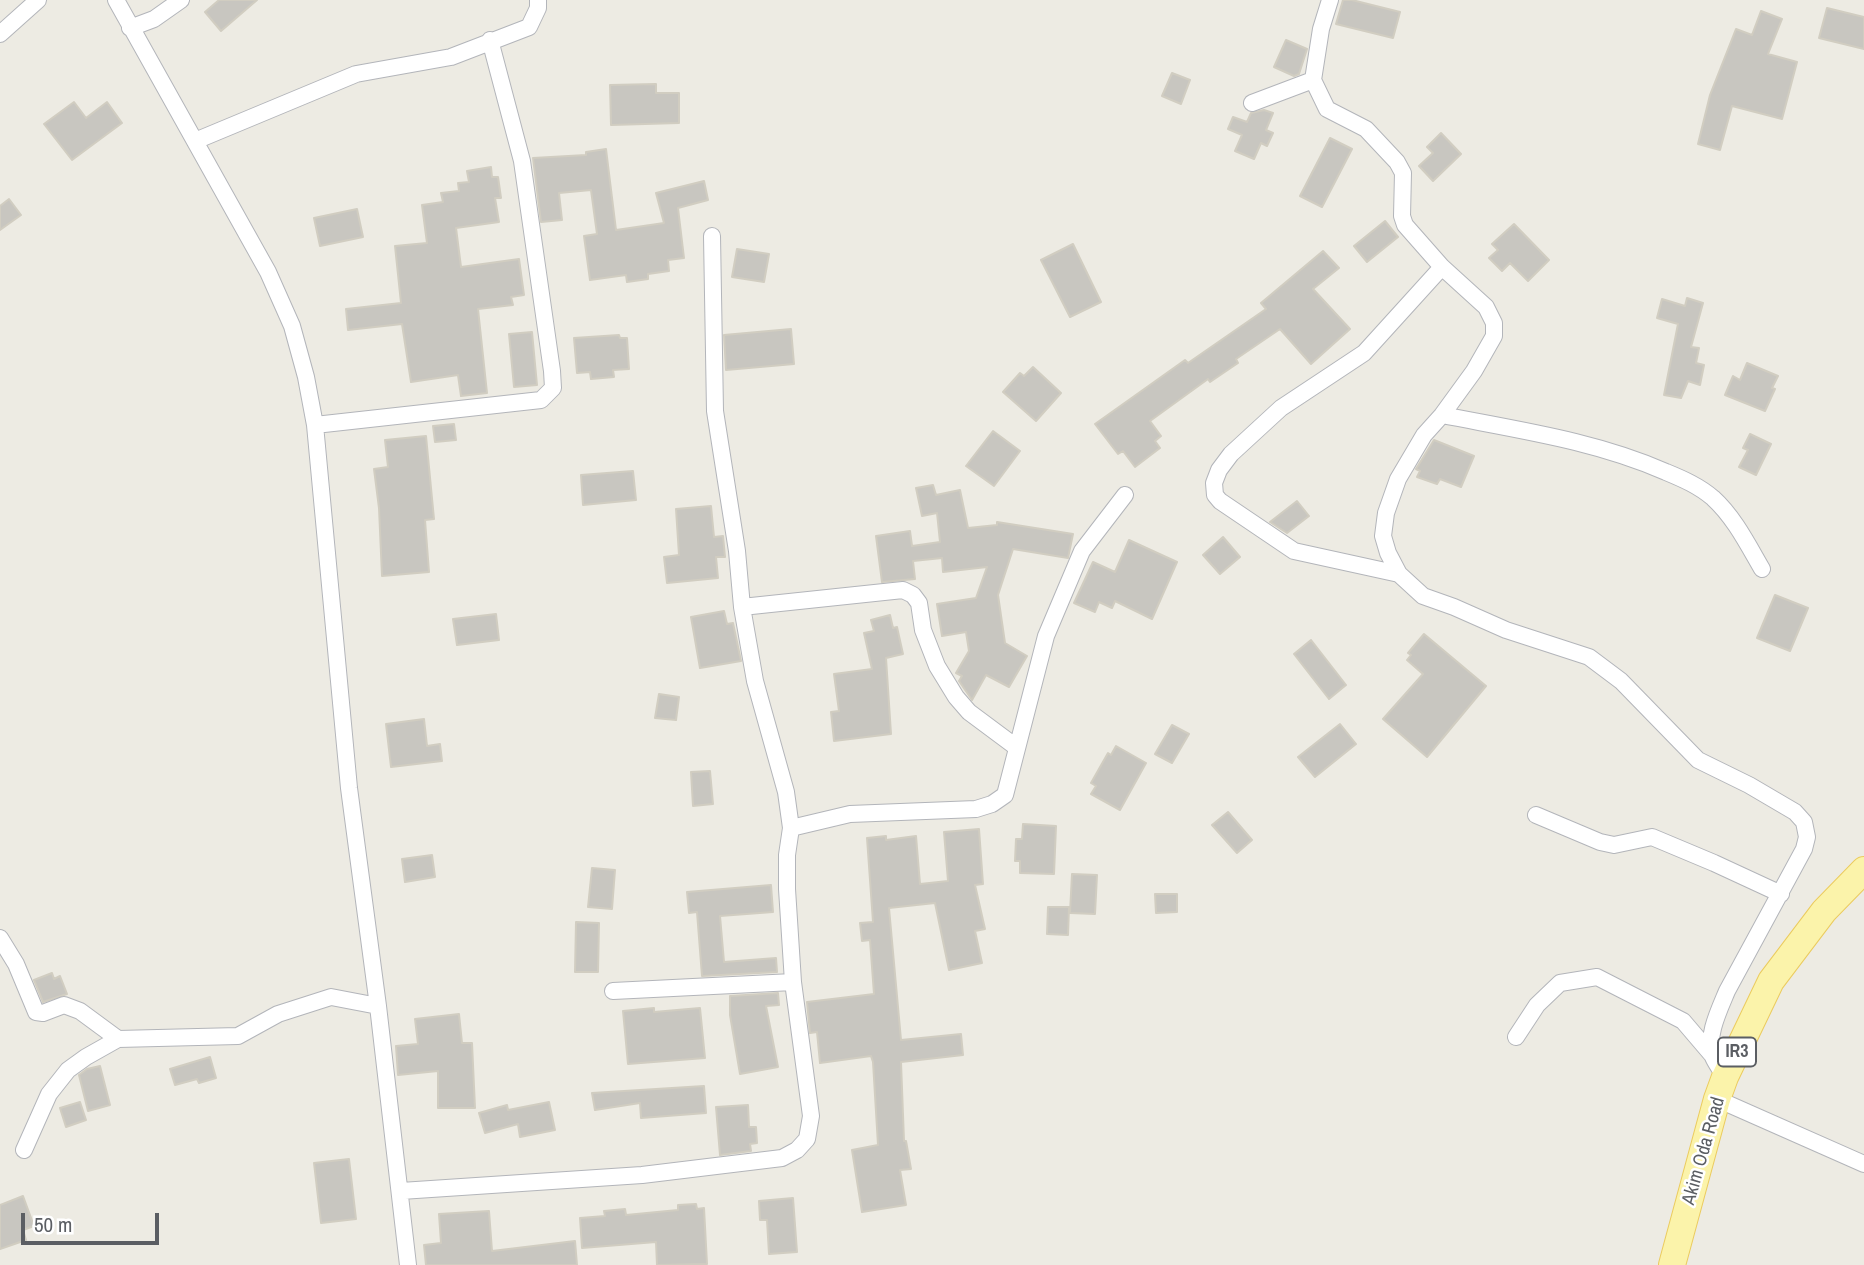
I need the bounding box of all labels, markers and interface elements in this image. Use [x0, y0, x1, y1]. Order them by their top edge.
road number: IR3 [1718, 1037, 1756, 1066]
street label: Akim Oda Road [1678, 1095, 1730, 1207]
scale bar [24, 1198, 163, 1242]
text: 50 m [34, 1210, 72, 1239]

